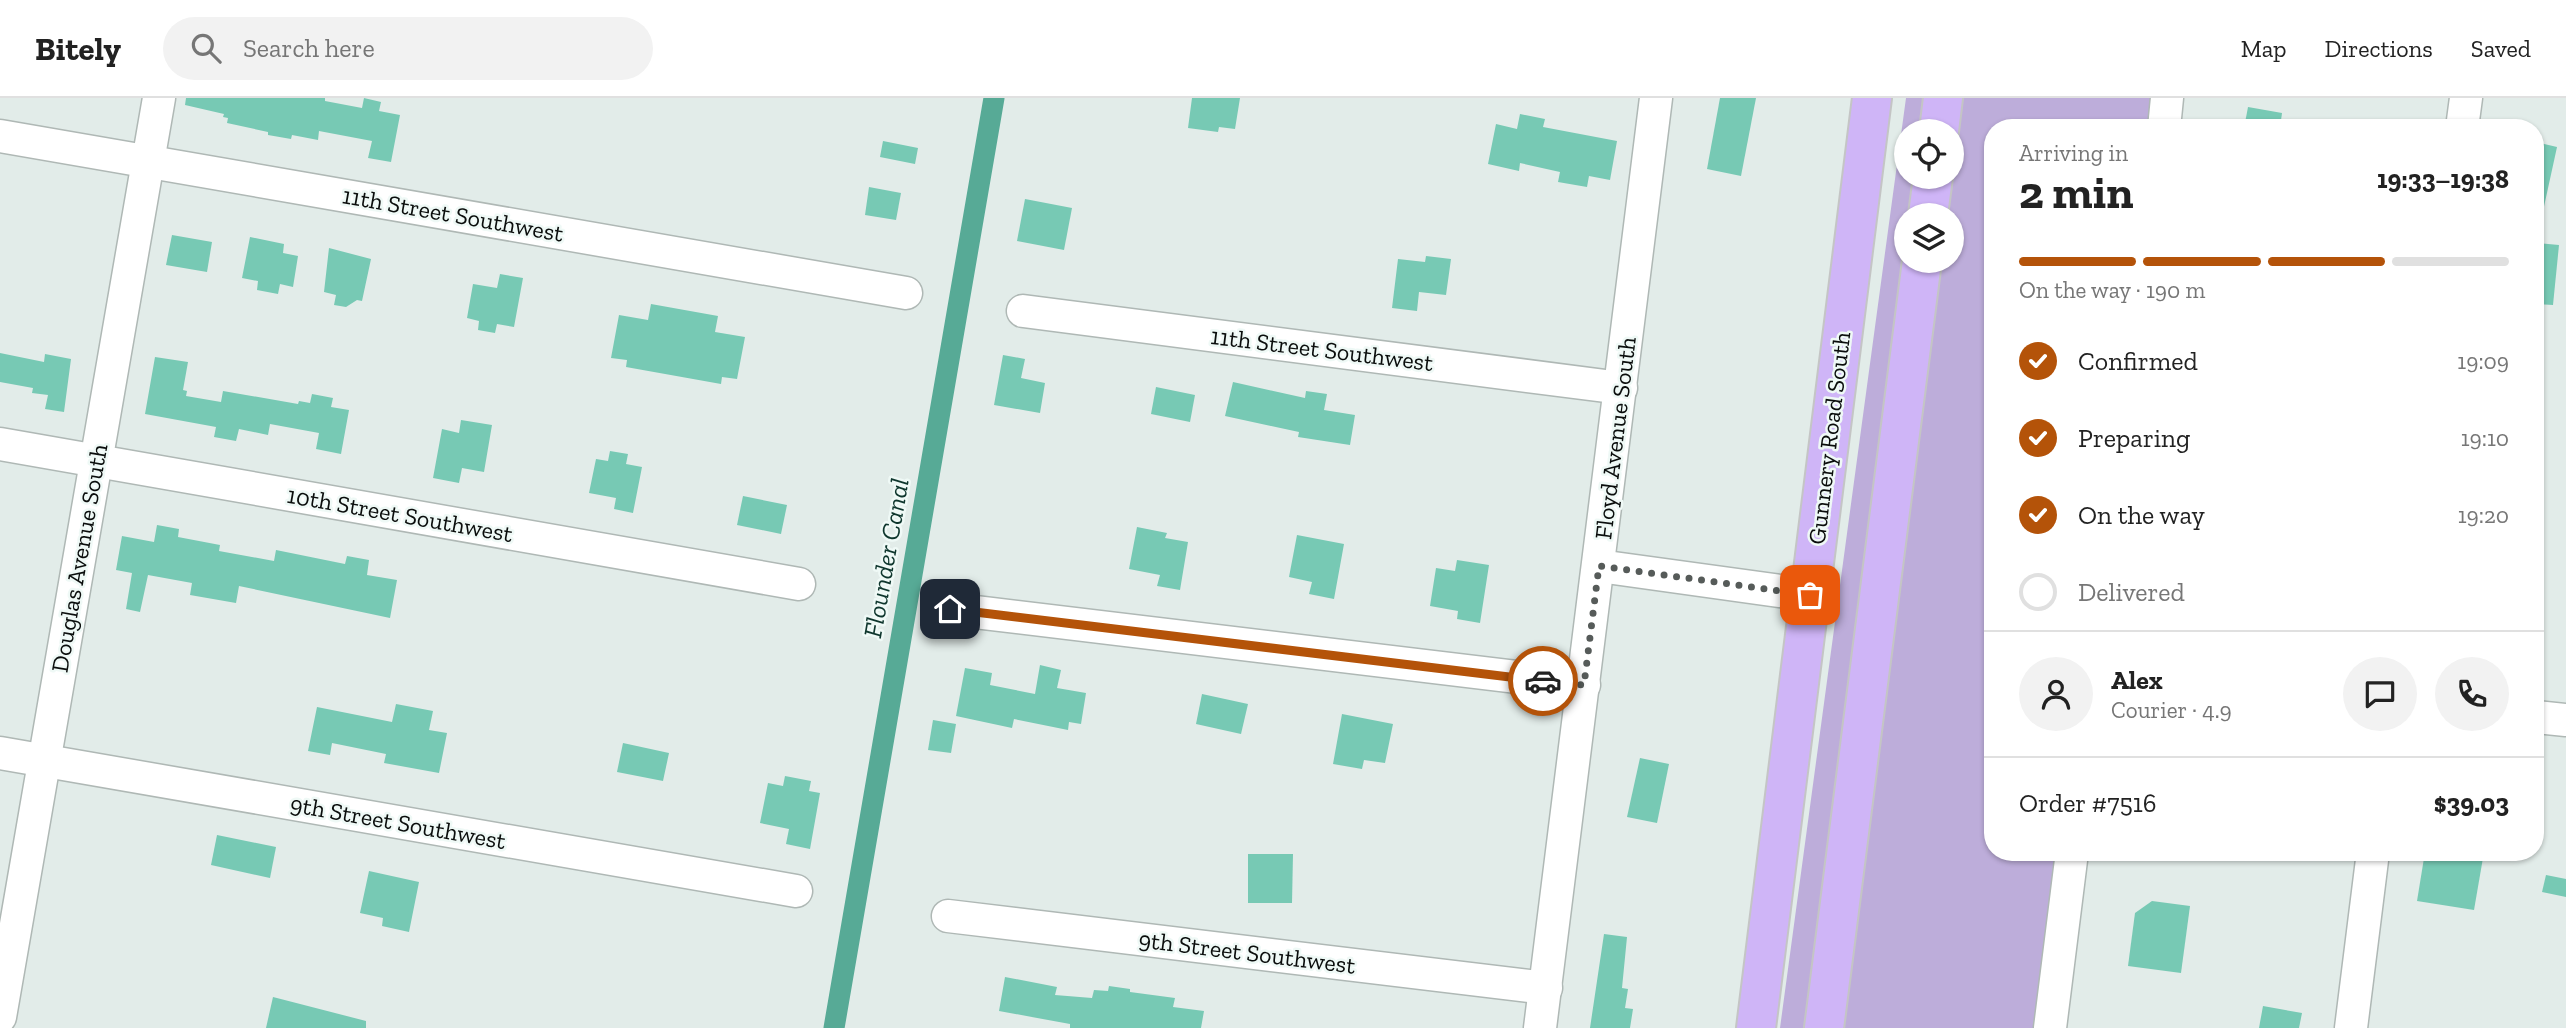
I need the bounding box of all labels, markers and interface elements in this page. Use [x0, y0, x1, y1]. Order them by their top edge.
search box [163, 17, 653, 80]
text: Bitely [35, 29, 121, 68]
icon: search [187, 29, 225, 67]
text: Search here [243, 32, 375, 64]
text: Map [2241, 34, 2287, 63]
text: Directions [2325, 34, 2433, 63]
text: Saved [2471, 34, 2531, 63]
map controls [1894, 119, 1964, 273]
button: locate [1894, 119, 1964, 189]
text: Arriving in [2019, 139, 2128, 167]
text: 19:33–19:38 [2377, 163, 2509, 195]
text: 2 min [2019, 165, 2134, 220]
street label: 11th Street Southwest [340, 180, 566, 248]
button: layers [1894, 203, 1964, 273]
text: On the way · 190 m [2019, 276, 2205, 304]
street label: 11th Street Southwest [1209, 321, 1435, 377]
street label: Gunnery Road South [1802, 329, 1857, 546]
street label: Floyd Avenue South [1588, 334, 1642, 541]
icon: check [2019, 342, 2057, 380]
text: Confirmed [2078, 345, 2198, 377]
text: 19:09 [2457, 347, 2509, 375]
icon: check [2019, 419, 2057, 457]
text: Preparing [2078, 422, 2190, 454]
text: 19:10 [2461, 424, 2509, 452]
street label: Douglas Avenue South [45, 441, 113, 674]
water label: Flounder Canal [856, 476, 916, 640]
street label: 10th Street Southwest [285, 480, 515, 548]
icon: check [2019, 496, 2057, 534]
text: On the way [2078, 499, 2205, 531]
text: 19:20 [2458, 501, 2509, 529]
pin [1780, 565, 1840, 625]
icon: bag [1791, 576, 1829, 614]
text: Delivered [2078, 576, 2185, 608]
pin [920, 579, 980, 639]
icon: home [931, 590, 969, 628]
courier [1508, 646, 1578, 716]
button: person [2019, 657, 2093, 731]
button: chat [2343, 657, 2417, 731]
button: phone [2435, 657, 2509, 731]
icon: car [1524, 662, 1562, 700]
text: Alex [2111, 664, 2163, 696]
text: Courier · 4.9 [2111, 696, 2232, 724]
text: Order #7516 [2019, 787, 2157, 819]
text: $39.03 [2434, 787, 2509, 819]
street label: 9th Street Southwest [288, 789, 508, 855]
street label: 9th Street Southwest [1137, 924, 1357, 980]

